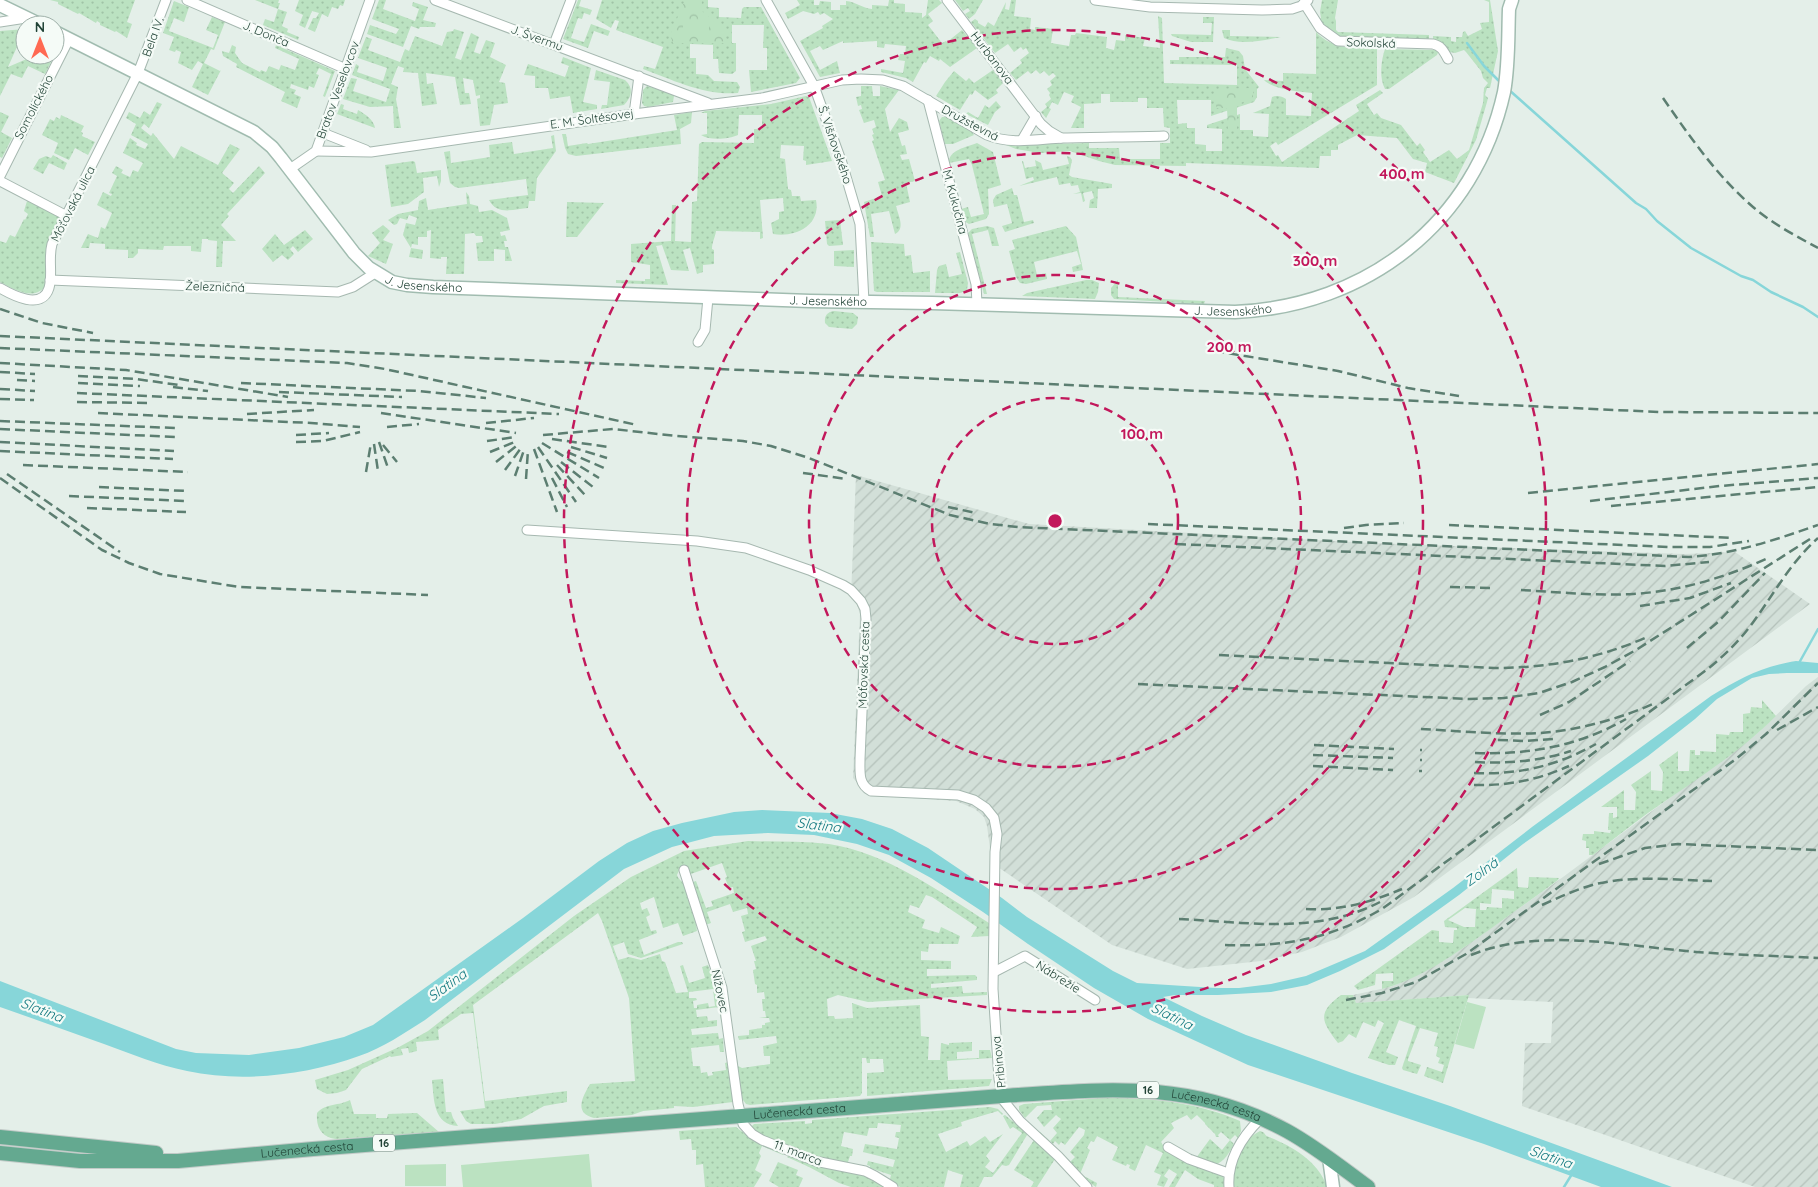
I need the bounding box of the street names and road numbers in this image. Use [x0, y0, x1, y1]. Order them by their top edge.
street label: Bela IV. [138, 15, 167, 59]
street label: J. Donča [241, 17, 292, 50]
street label: J. Švermu [509, 21, 565, 54]
street label: Hurbanova [968, 28, 1017, 87]
street label: Sokolská [1346, 34, 1396, 51]
street label: Bratov Veselovcov [313, 39, 362, 141]
street label: Somolického [11, 72, 56, 142]
street label: Družstevná [939, 101, 1001, 144]
street label: Š. Višňovského [815, 104, 856, 186]
street label: E. M. Šoltésovej [549, 105, 635, 132]
street label: Môťovská ulica [47, 163, 98, 244]
street label: M. Kukučína [940, 168, 971, 236]
street label: J. Jesenského [382, 271, 463, 295]
street label: Železničná [185, 278, 245, 295]
street label: J. Jesenského [789, 292, 867, 309]
street label: J. Jesenského [1194, 300, 1273, 319]
street label: Môťovská cesta [854, 621, 873, 709]
street label: Nábrežie [1033, 957, 1083, 996]
street label: Nižovec [709, 968, 732, 1014]
street label: Pribinova [988, 1035, 1009, 1089]
road number: 16 [1137, 1082, 1159, 1098]
street label: Lučenecká cesta [1170, 1086, 1264, 1125]
street label: Lučenecká cesta [753, 1100, 847, 1122]
road number: 16 [373, 1134, 395, 1152]
street label: 11. marca [772, 1137, 824, 1169]
street label: Lučenecká cesta [260, 1138, 354, 1161]

